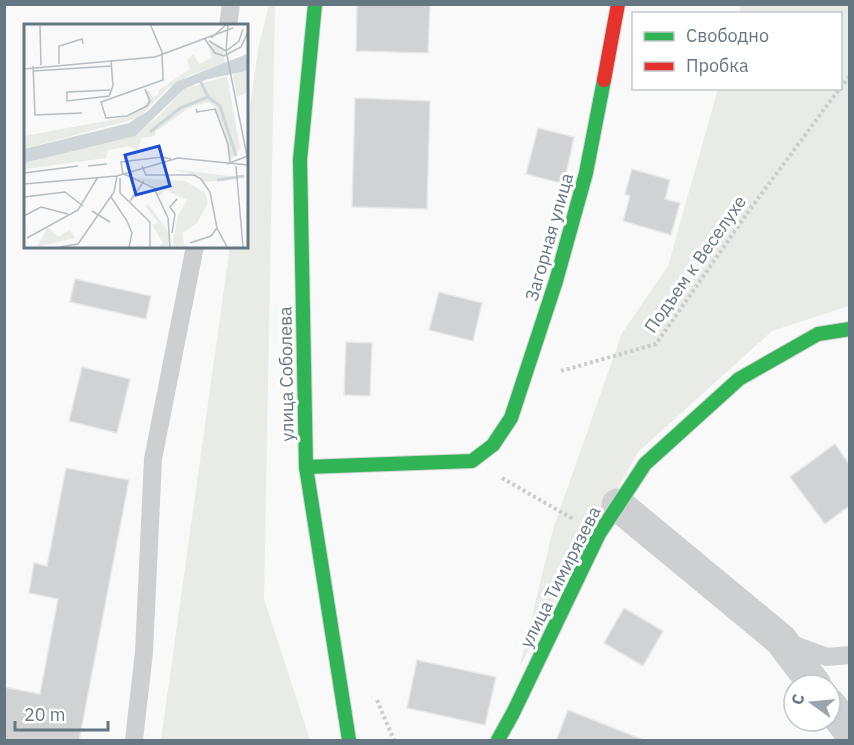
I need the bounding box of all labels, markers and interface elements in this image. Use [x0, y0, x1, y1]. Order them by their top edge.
legend [632, 12, 842, 90]
inset map [24, 24, 248, 248]
text: Свободно [686, 24, 769, 47]
text: Пробка [686, 54, 749, 77]
street label: Загорная улица [520, 170, 578, 304]
street label: Подъем к Веселухе [639, 191, 751, 337]
street label: улица Соболева [273, 306, 299, 442]
street label: улица Тимирязева [514, 502, 606, 652]
north arrow [782, 673, 842, 733]
text: С [787, 691, 809, 707]
scale bar [15, 694, 108, 732]
text: 20 m [24, 703, 66, 726]

